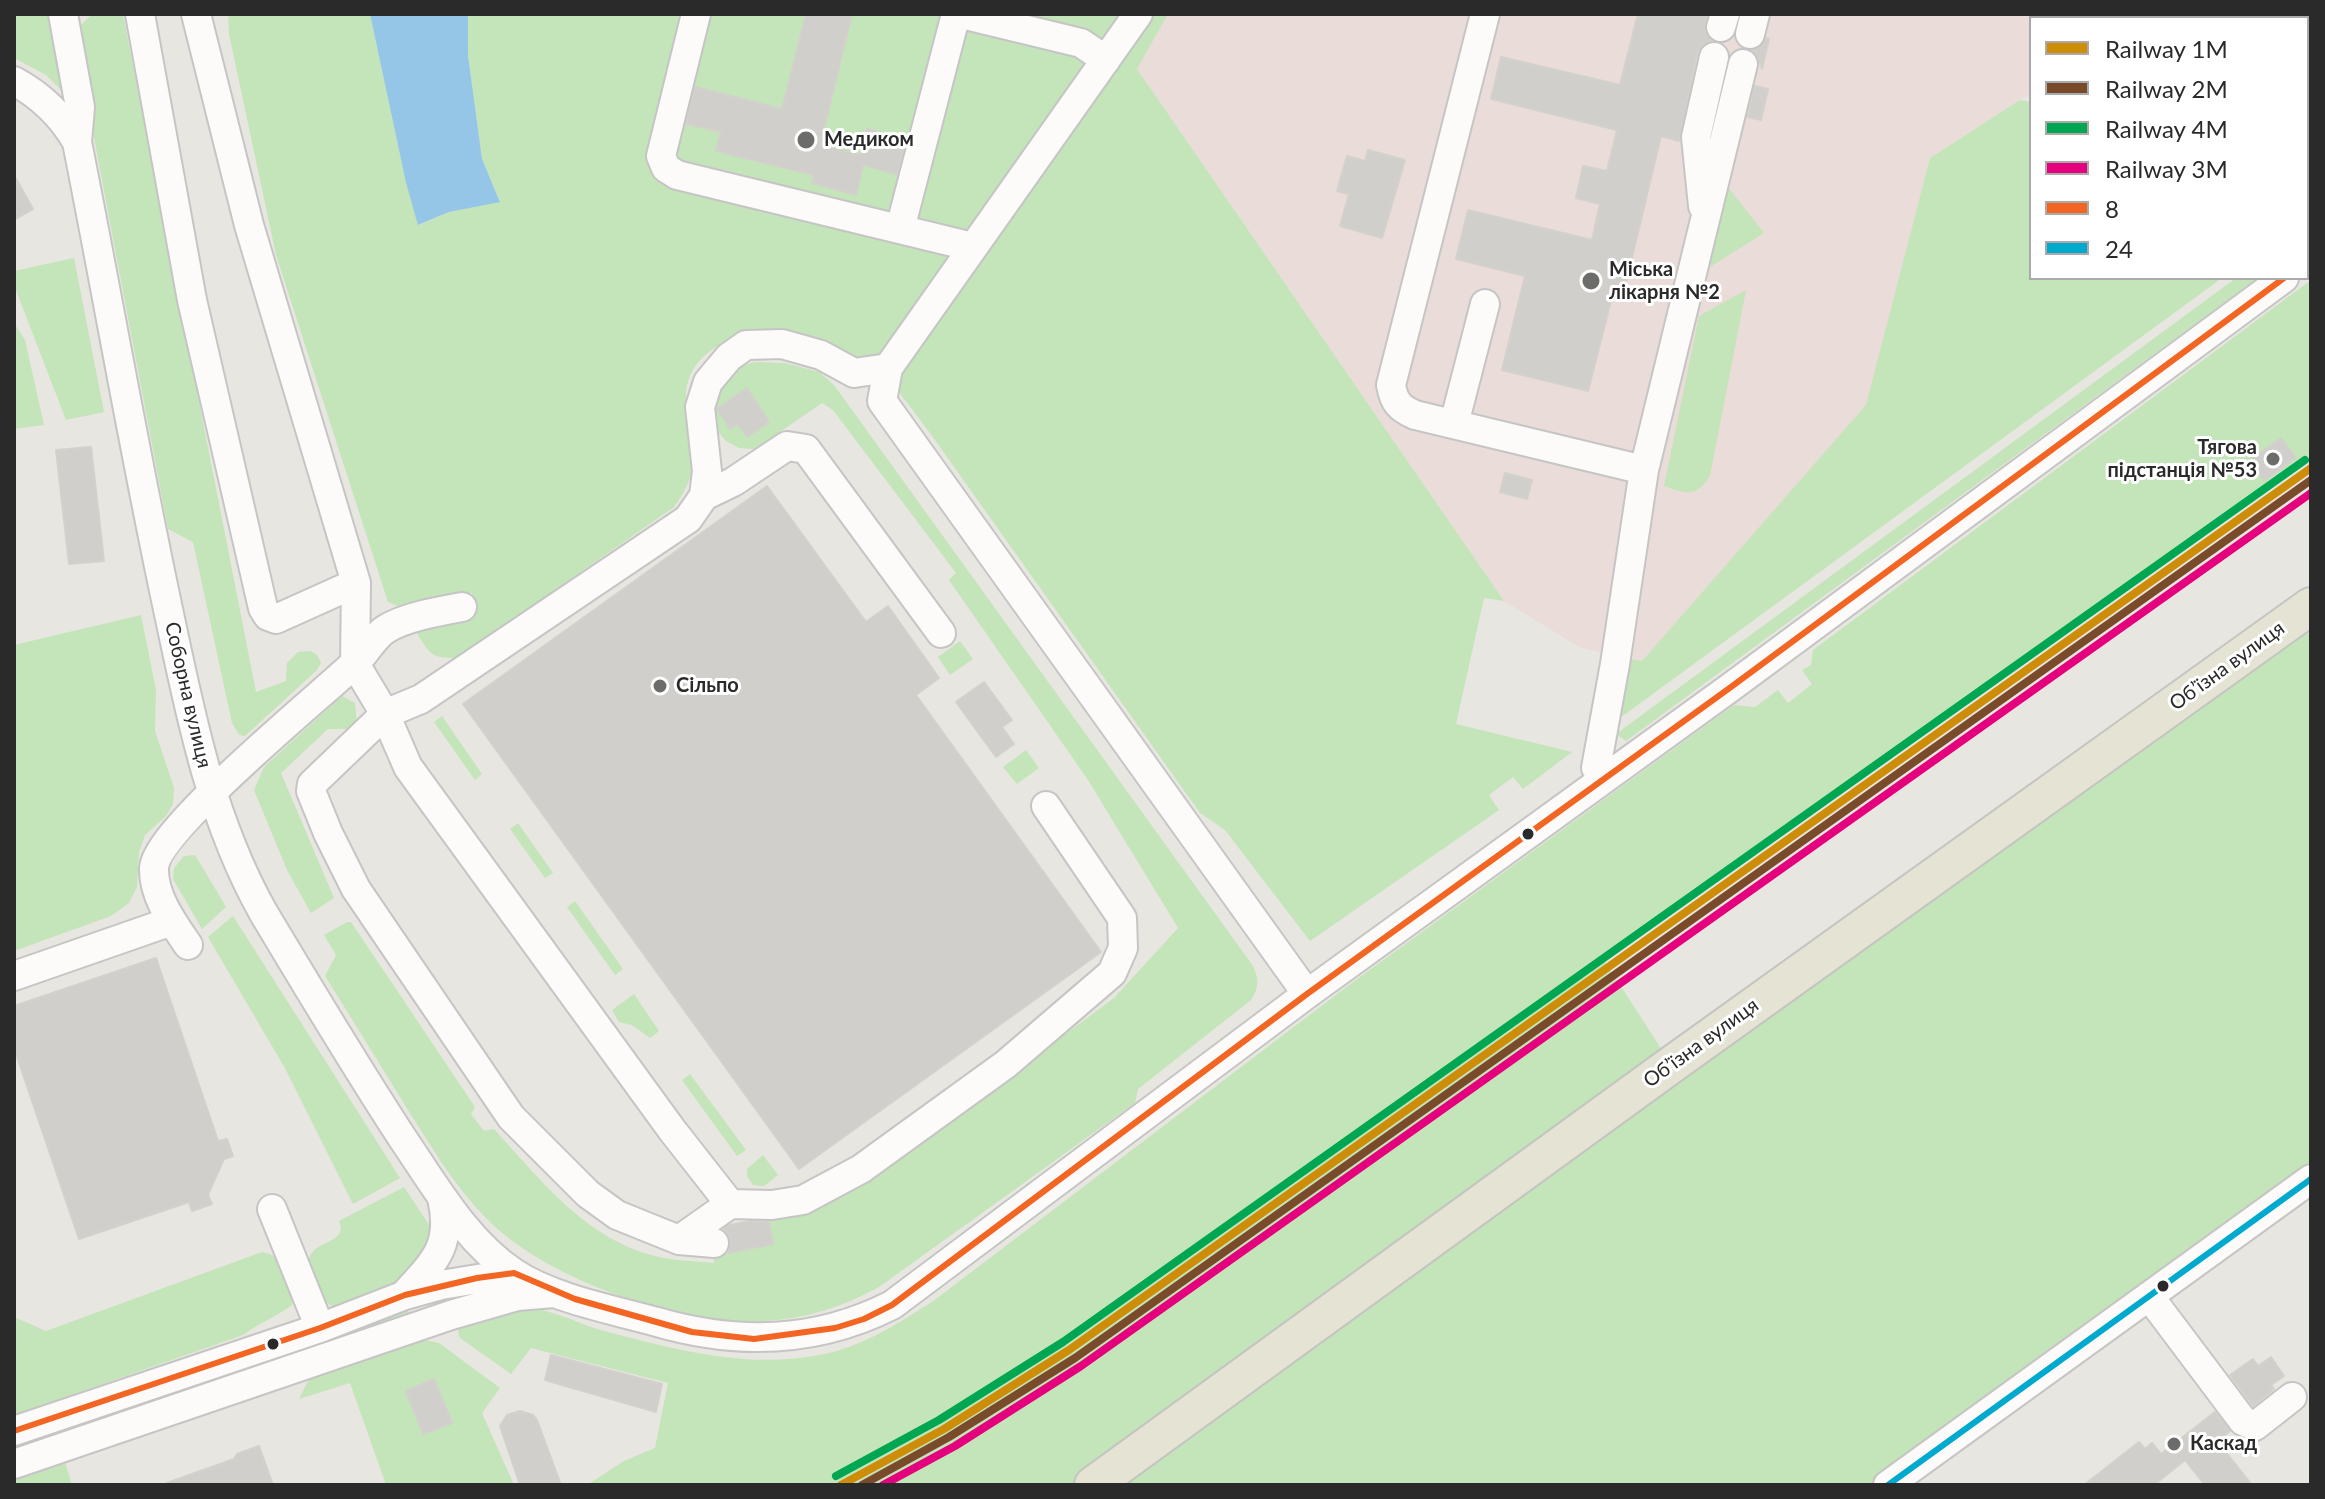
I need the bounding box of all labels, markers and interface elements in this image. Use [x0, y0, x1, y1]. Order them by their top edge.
legend [2029, 16, 2309, 280]
text: Railway 1М [2105, 34, 2228, 63]
text: Railway 2М [2105, 74, 2228, 103]
text: Railway 4М [2105, 114, 2228, 143]
place label: Медиком [824, 128, 914, 152]
marker: Медиком [795, 129, 817, 151]
text: Railway 3М [2105, 154, 2228, 183]
text: 8 [2105, 194, 2119, 223]
text: 24 [2105, 234, 2133, 263]
place label: Міська лікарня №2 [1609, 258, 1720, 305]
marker: Міська лікарня №2 [1580, 270, 1602, 292]
place label: Тягова підстанція №53 [2107, 436, 2257, 483]
marker: Тягова підстанція №53 [2264, 450, 2282, 468]
street label: Обʼїзна вулиця [2165, 616, 2289, 716]
street label: Соборна вулиця [160, 620, 216, 770]
place label: Сільпо [676, 674, 739, 698]
marker: Сільпо [651, 677, 669, 695]
unlabelled marker [1520, 826, 1536, 842]
street label: Обʼїзна вулиця [1639, 993, 1763, 1093]
unlabelled marker [2155, 1278, 2171, 1294]
unlabelled marker [265, 1336, 281, 1352]
place label: Каскад [2190, 1432, 2257, 1456]
marker: Каскад [2165, 1435, 2183, 1453]

